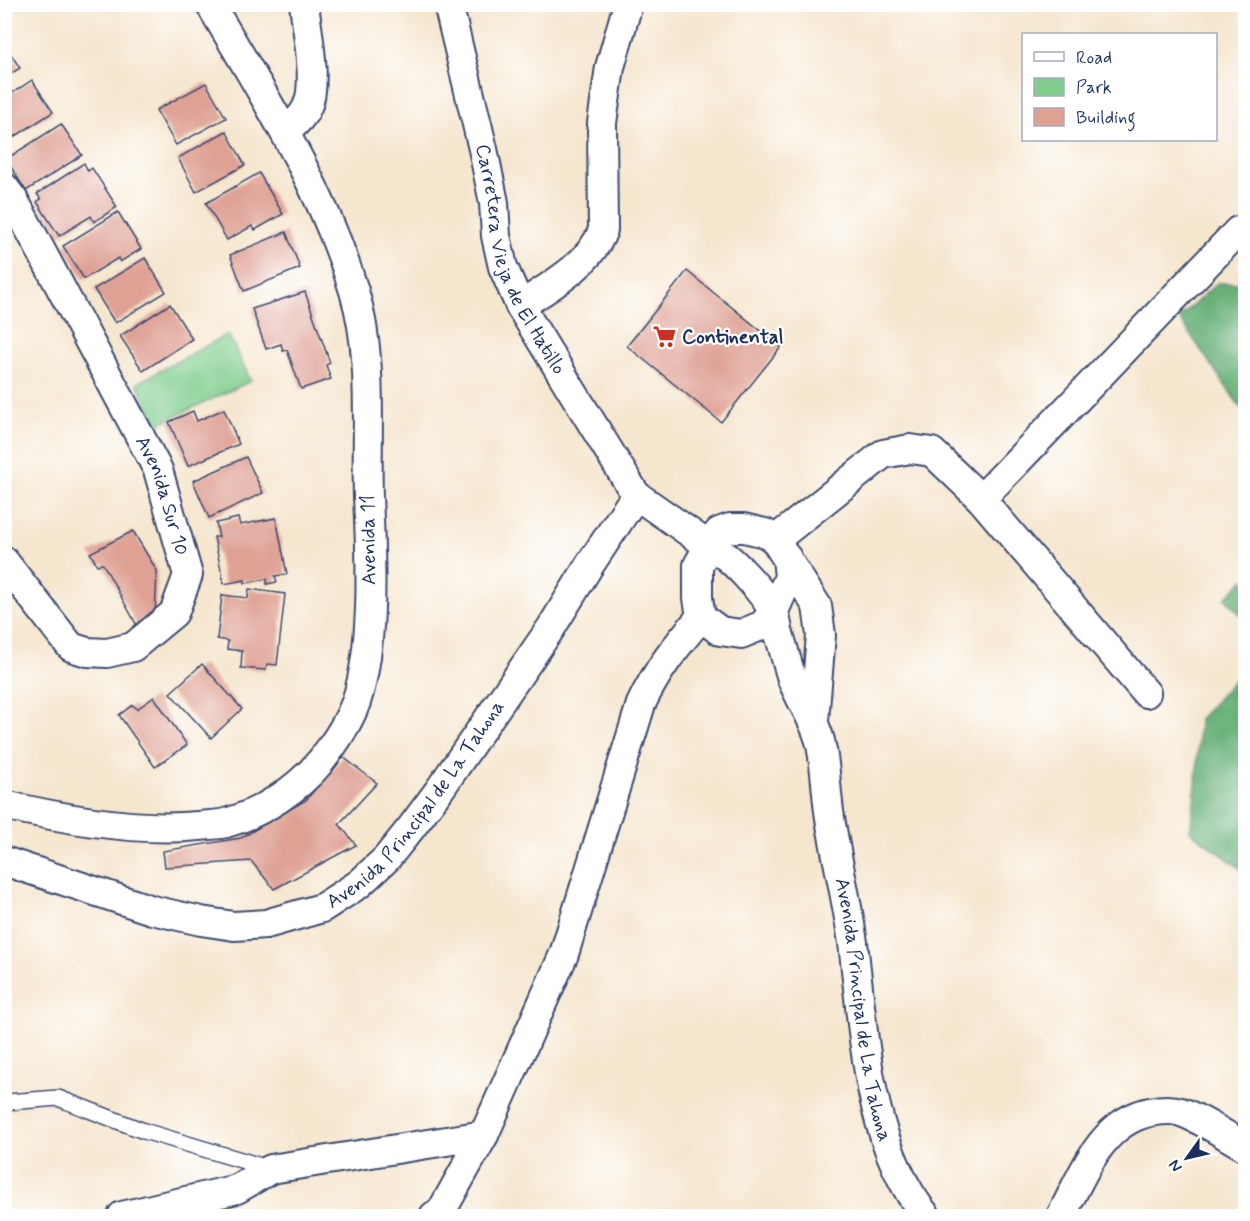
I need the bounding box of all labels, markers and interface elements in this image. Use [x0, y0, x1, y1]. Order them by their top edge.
legend [1022, 33, 1217, 141]
text: Road [1076, 46, 1112, 70]
text: Park [1076, 76, 1112, 100]
text: Building [1076, 106, 1136, 132]
street label: Carretera Vieja de El Hatillo [469, 142, 572, 380]
supermarket icon: Continental [651, 324, 677, 350]
place label: Continental [682, 324, 784, 351]
street label: Avenida Sur 10 [129, 431, 195, 559]
street label: Avenida 11 [355, 495, 383, 585]
street label: Avenida Principal de La Tahona [321, 695, 511, 915]
street label: Avenida Principal de La Tahona [828, 875, 899, 1145]
north arrow [1157, 1128, 1217, 1188]
text: N [1164, 1155, 1187, 1176]

